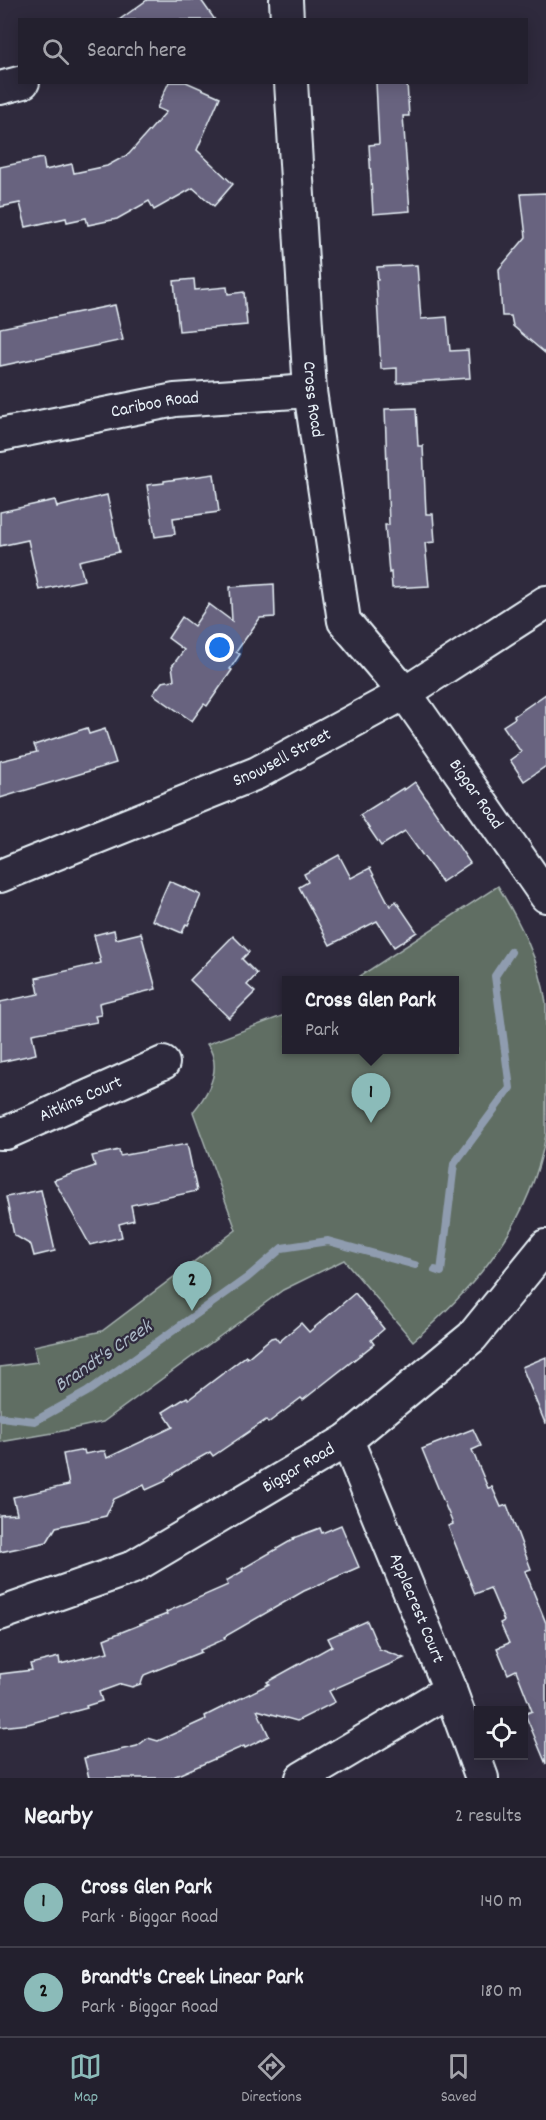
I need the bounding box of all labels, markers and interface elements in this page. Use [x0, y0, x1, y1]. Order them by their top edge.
search box [18, 18, 528, 84]
icon: search [39, 35, 72, 68]
text: Search here [87, 36, 186, 67]
street label: Cross Road [296, 360, 329, 439]
street label: Cariboo Road [109, 386, 200, 425]
your location [205, 633, 234, 662]
street label: Snowsell Street [229, 722, 336, 794]
street label: Biggar Road [442, 754, 509, 835]
popup [282, 976, 459, 1054]
text: Cross Glen Park [305, 986, 436, 1017]
text: Park [305, 1017, 339, 1045]
street label: Aitkins Court [35, 1070, 127, 1129]
pin: 1 [352, 1074, 391, 1123]
pin: 2 [172, 1262, 212, 1311]
water label: Brandt's Creek [50, 1313, 160, 1400]
street label: Biggar Road [258, 1437, 340, 1500]
street label: Applecrest Court [383, 1549, 450, 1667]
map controls [474, 1706, 528, 1760]
button: locate [474, 1706, 528, 1760]
text: Nearby [24, 1799, 92, 1836]
text: 2 results [455, 1803, 522, 1831]
text: Cross Glen Park [81, 1873, 212, 1904]
text: 1 [41, 1888, 46, 1916]
text: 140 m [480, 1888, 522, 1916]
text: Park · Biggar Road [81, 1904, 218, 1932]
text: Brandt's Creek Linear Park [81, 1963, 303, 1994]
text: 2 [39, 1978, 48, 2006]
text: 180 m [480, 1978, 522, 2006]
text: Park · Biggar Road [81, 1994, 218, 2022]
tab: Map [69, 2050, 102, 2109]
tab: Directions [241, 2050, 302, 2109]
tab: Saved [441, 2050, 477, 2109]

